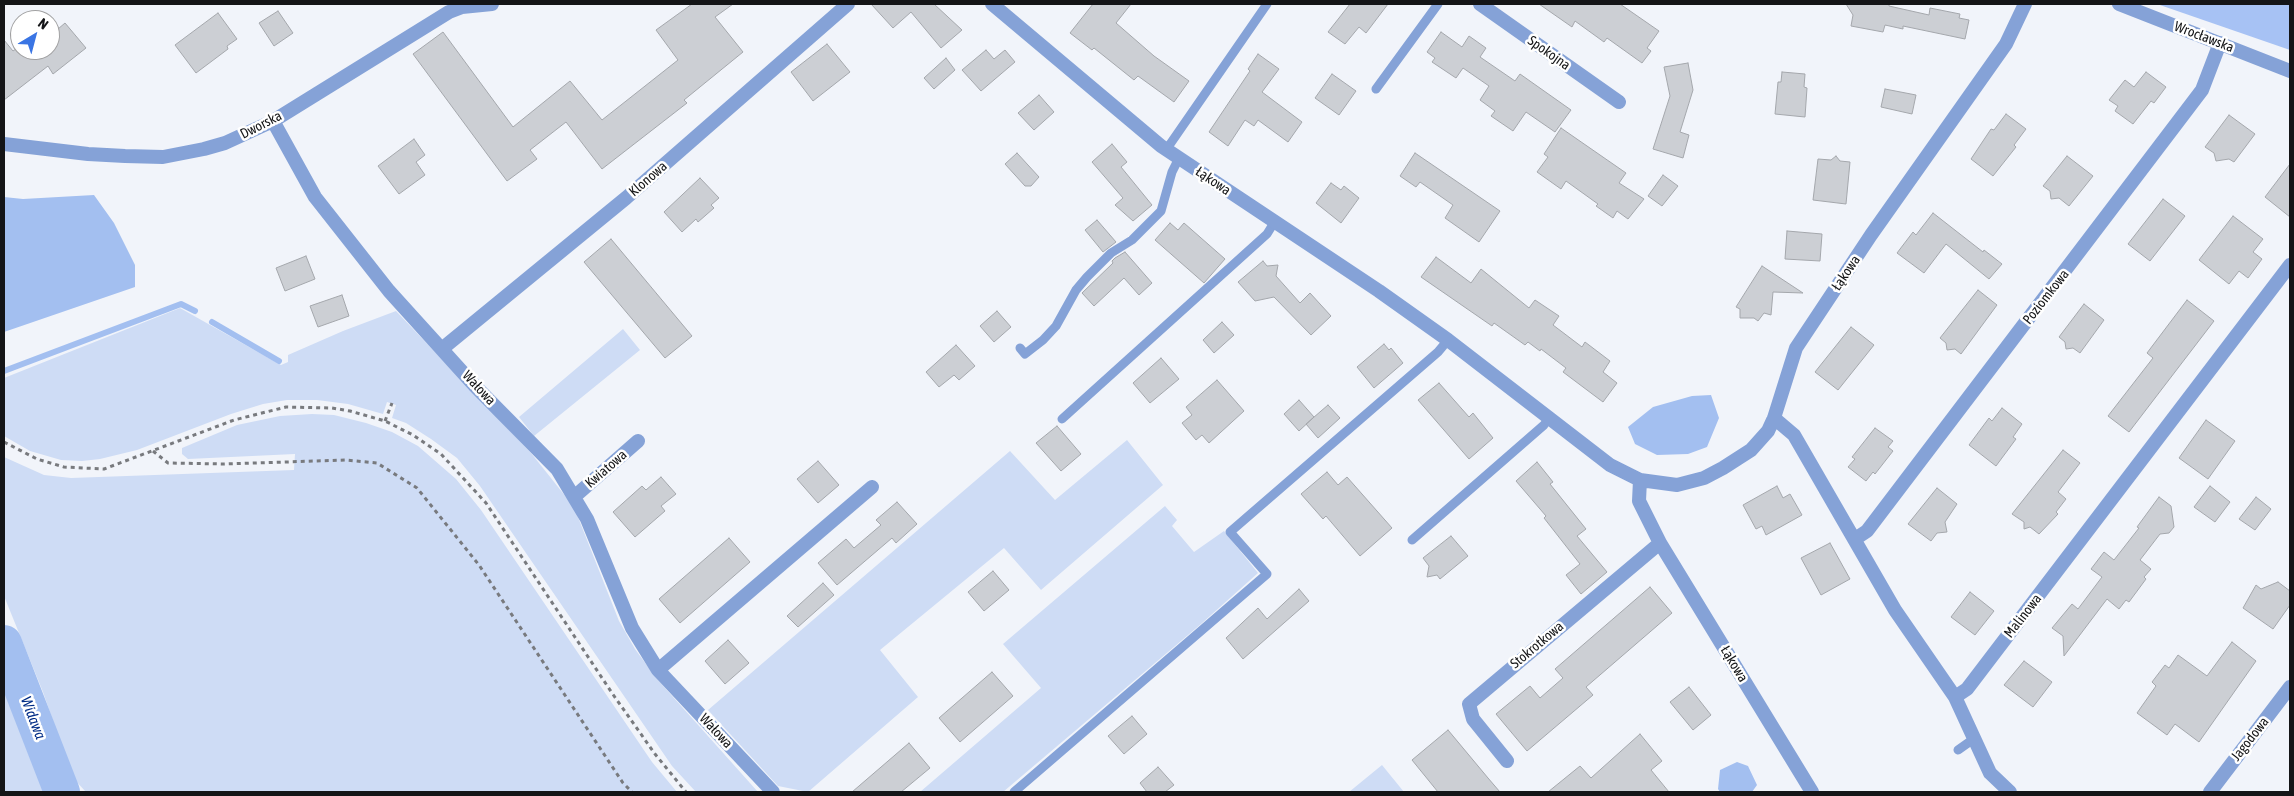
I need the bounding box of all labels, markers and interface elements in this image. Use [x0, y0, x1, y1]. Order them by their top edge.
north arrow [10, 10, 60, 60]
text: N [35, 15, 52, 33]
street label: Wrocławska [2172, 18, 2236, 56]
street label: Spokojna [1524, 32, 1574, 74]
street label: Dworska [237, 107, 285, 143]
street label: Klonowa [626, 158, 670, 200]
street label: Łąkowa [1192, 163, 1234, 199]
street label: Łąkowa [1828, 252, 1864, 294]
street label: Poziomkowa [2019, 266, 2073, 328]
street label: Wałowa [459, 367, 499, 409]
street label: Kwiatowa [582, 446, 630, 492]
street label: Malinowa [2001, 591, 2045, 641]
street label: Stokrotkowa [1507, 618, 1567, 672]
street label: Łąkowa [1717, 643, 1751, 685]
water label: Widawa [17, 694, 49, 742]
street label: Wałowa [696, 710, 736, 752]
street label: Jagodowa [2228, 714, 2272, 764]

